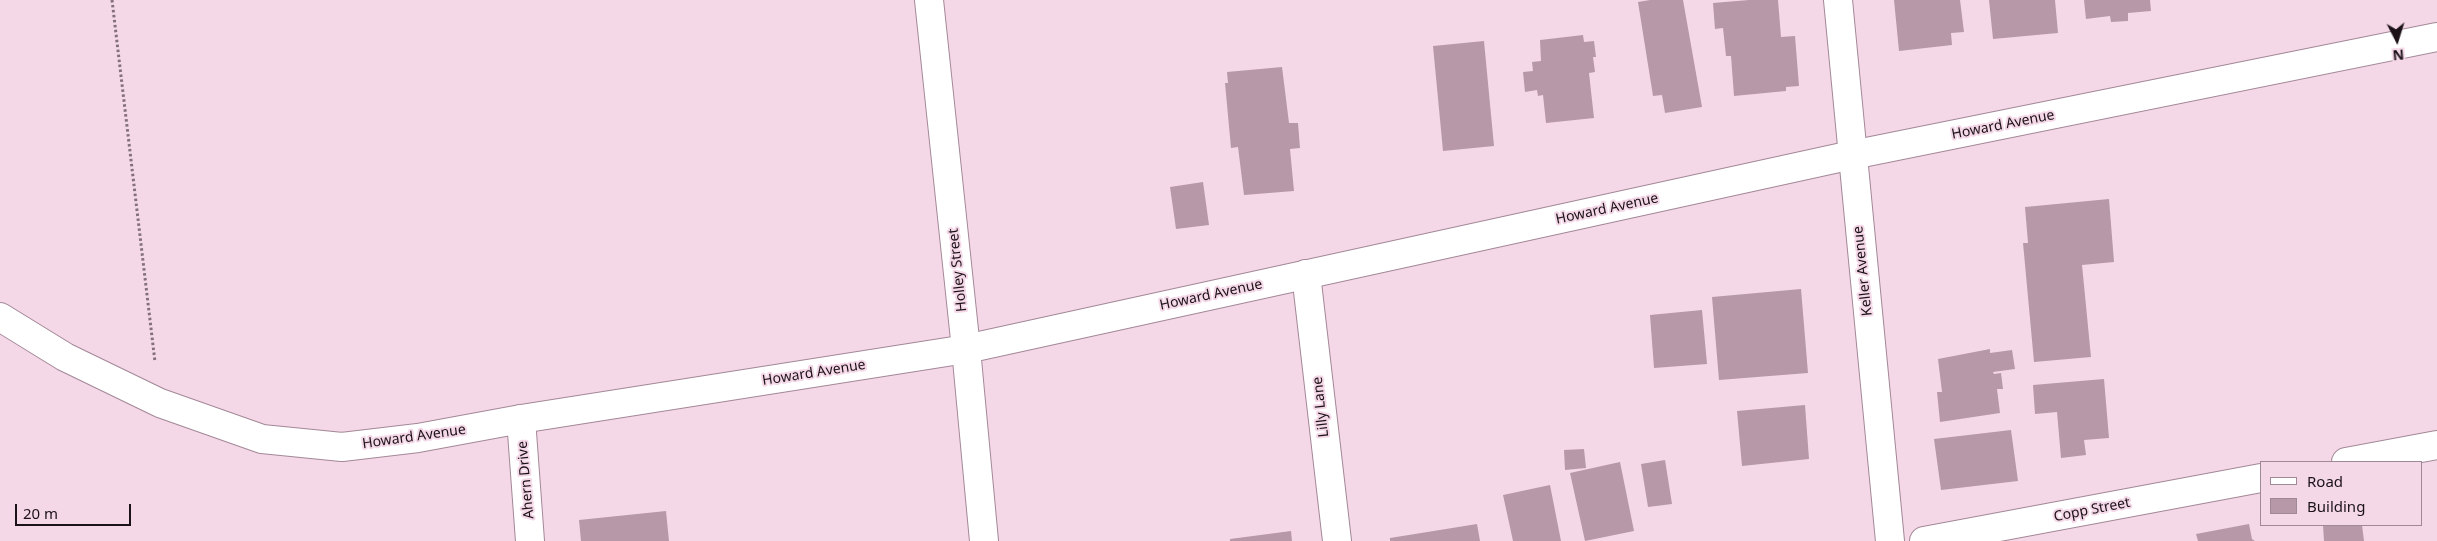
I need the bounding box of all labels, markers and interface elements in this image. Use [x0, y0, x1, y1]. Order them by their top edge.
north arrow [2372, 15, 2422, 65]
text: N [2392, 45, 2405, 65]
street label: Howard Avenue [1950, 107, 2056, 143]
street label: Howard Avenue [1554, 190, 1660, 228]
street label: Keller Avenue [1850, 225, 1876, 317]
street label: Holley Street [945, 228, 971, 312]
street label: Howard Avenue [1158, 276, 1264, 314]
street label: Howard Avenue [761, 357, 867, 389]
street label: Lilly Lane [1309, 376, 1333, 438]
street label: Howard Avenue [361, 421, 467, 453]
street label: Ahern Drive [514, 440, 538, 520]
legend [2260, 461, 2422, 526]
text: Road [2307, 471, 2343, 491]
scale bar [18, 494, 134, 526]
street label: Copp Street [2052, 494, 2132, 526]
text: Building [2307, 496, 2365, 516]
text: 20 m [23, 503, 58, 523]

